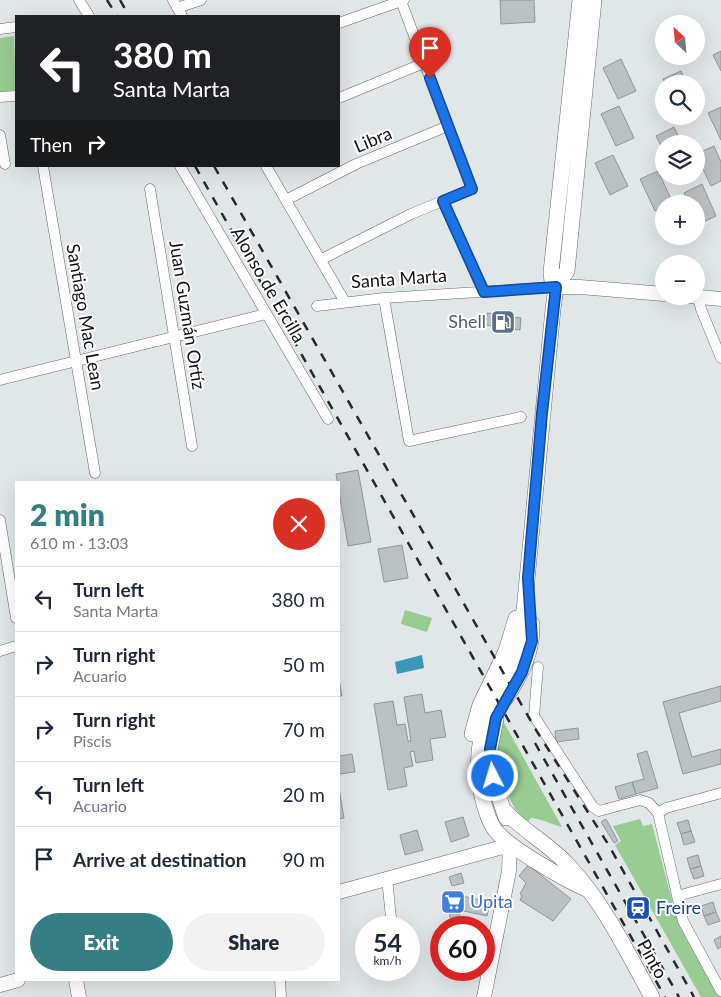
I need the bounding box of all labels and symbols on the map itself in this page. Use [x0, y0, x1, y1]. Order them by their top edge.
north arrow [655, 15, 705, 65]
pin [409, 27, 451, 78]
street label: Libra [350, 121, 395, 157]
street label: Alonso de Ercilla [227, 223, 311, 346]
street label: Juan Guzmán Ortíz [165, 239, 211, 391]
street label: Santiago Mac Lean [62, 242, 110, 392]
street label: Santa Marta [350, 264, 448, 292]
fuel station icon: Shell [490, 309, 516, 335]
place label: Shell [448, 310, 486, 332]
position arrow [466, 749, 518, 801]
supermarket icon: Upita [440, 889, 466, 915]
place label: Upita [470, 890, 513, 912]
station icon: Freire [625, 895, 651, 921]
place label: Freire [656, 896, 701, 918]
speed limit sign: 60 [430, 916, 495, 981]
street label: Pinto [633, 935, 673, 982]

